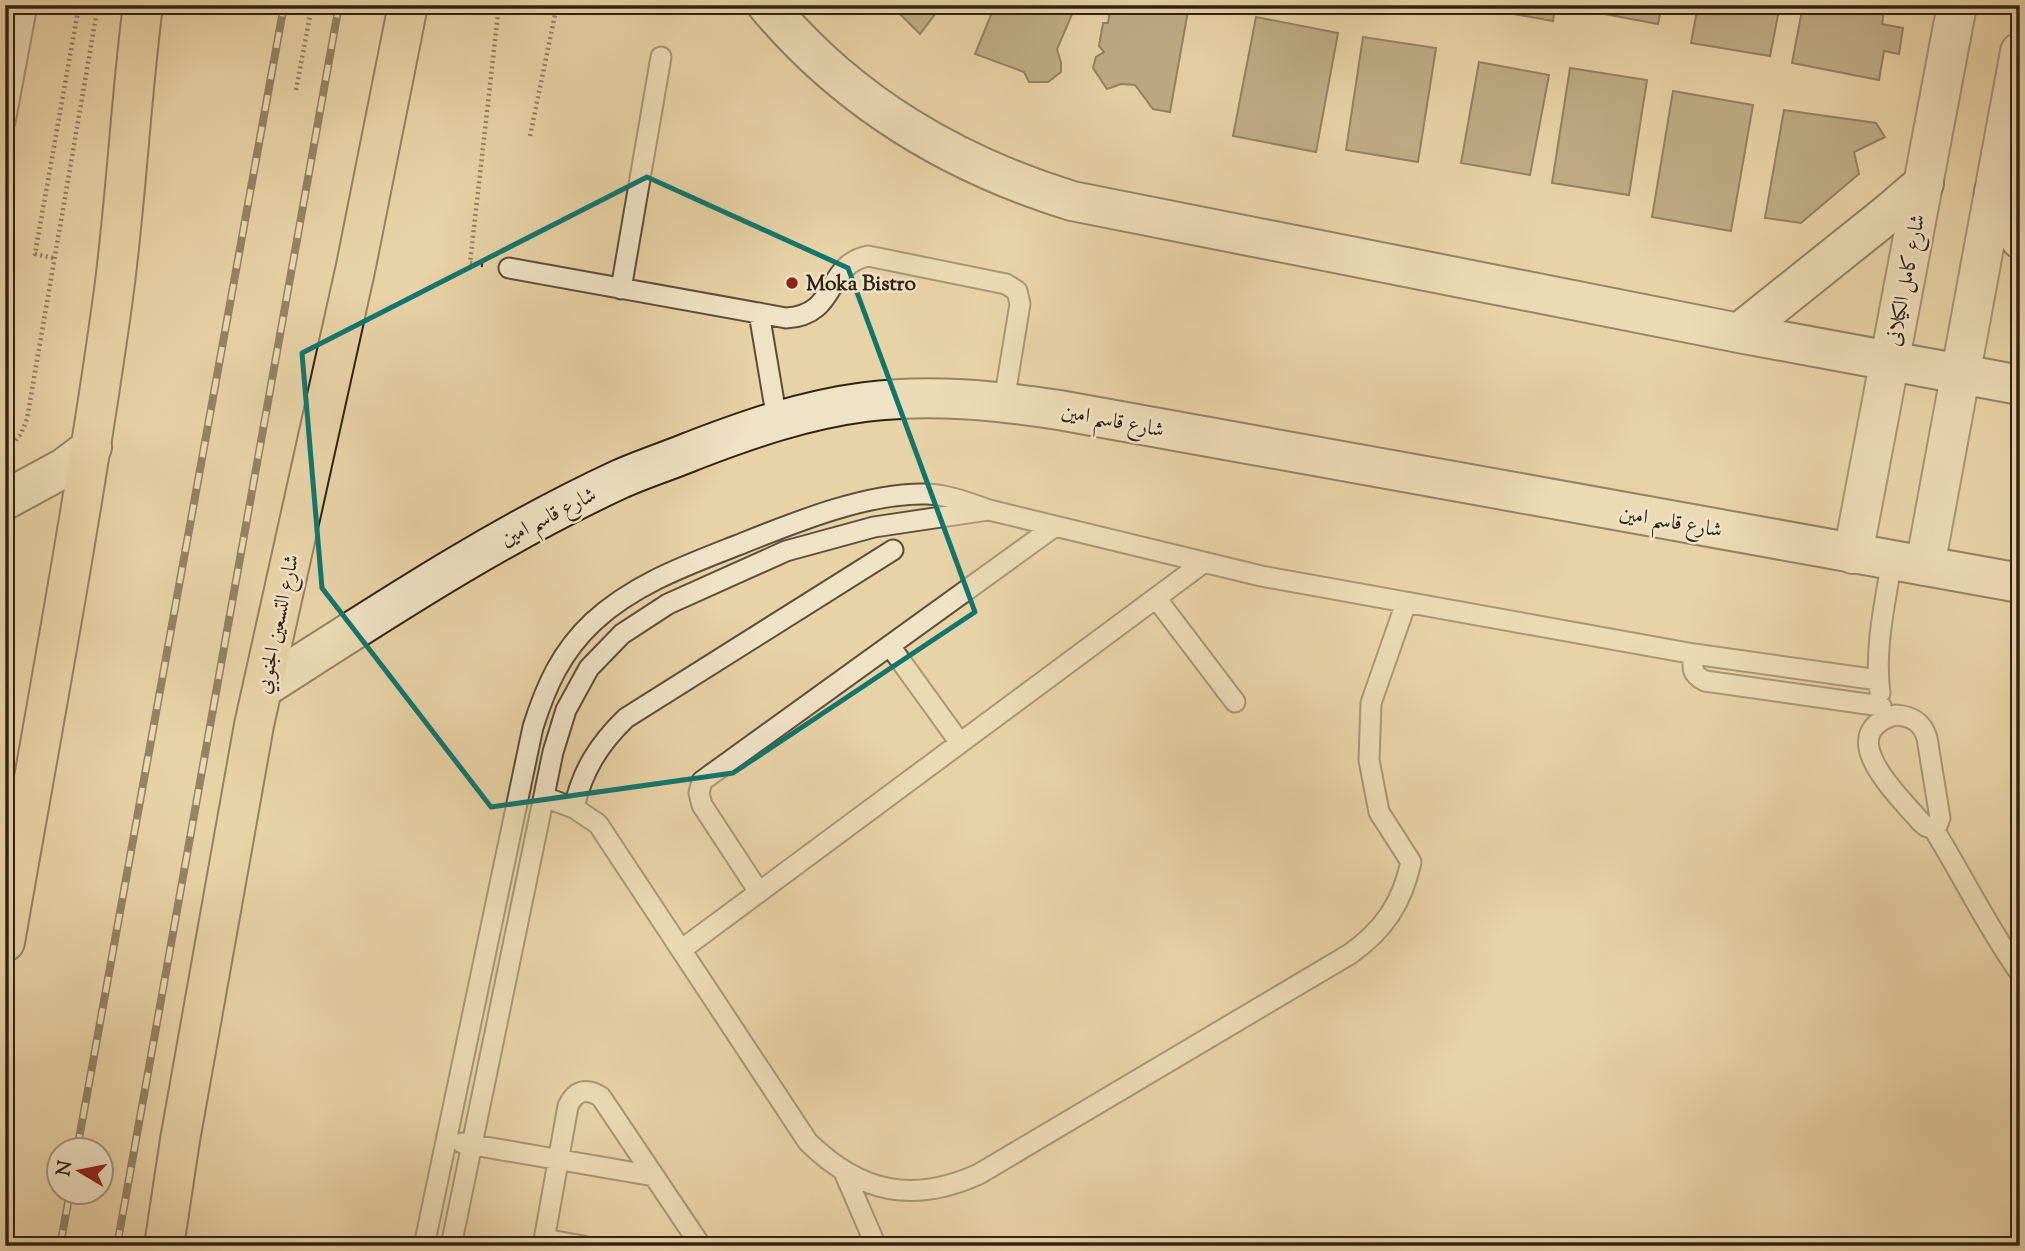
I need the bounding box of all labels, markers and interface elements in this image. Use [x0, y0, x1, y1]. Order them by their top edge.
street label: شارع كامل الكيلانى [1879, 212, 1935, 349]
place label: Moka Bistro [806, 270, 916, 300]
marker: Moka Bistro [784, 275, 800, 291]
street label: شارع قاسم امين [1058, 397, 1167, 451]
street label: شارع قاسم امين [496, 481, 604, 558]
street label: شارع قاسم امين [1616, 499, 1725, 551]
street label: شارع التسعين الجنوبي [250, 552, 309, 697]
north arrow [46, 1136, 116, 1206]
text: N [51, 1159, 80, 1178]

